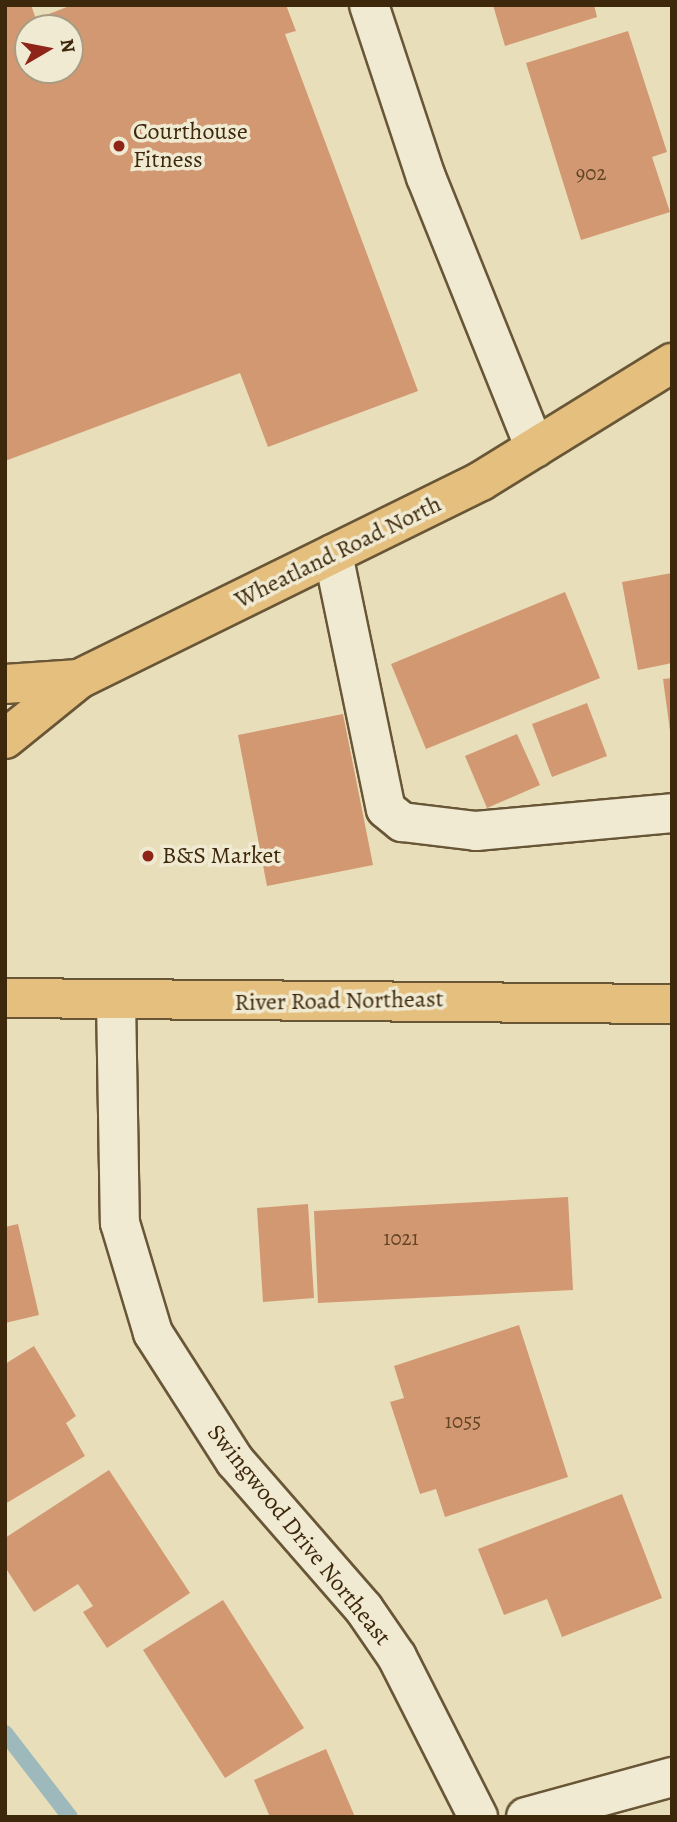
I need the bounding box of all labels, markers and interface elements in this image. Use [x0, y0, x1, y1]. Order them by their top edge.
north arrow [14, 14, 84, 84]
text: N [54, 37, 82, 55]
place label: Courthouse Fitness [133, 118, 248, 174]
marker: Courthouse Fitness [111, 138, 127, 154]
house number: 902 [576, 160, 606, 186]
street label: Wheatland Road North [230, 490, 446, 614]
place label: B&S Market [162, 842, 281, 870]
marker: B&S Market [140, 848, 156, 864]
street label: River Road Northeast [234, 985, 444, 1017]
house number: 1021 [383, 1225, 419, 1251]
house number: 1055 [445, 1408, 481, 1434]
street label: Swingwood Drive Northeast [201, 1419, 397, 1651]

